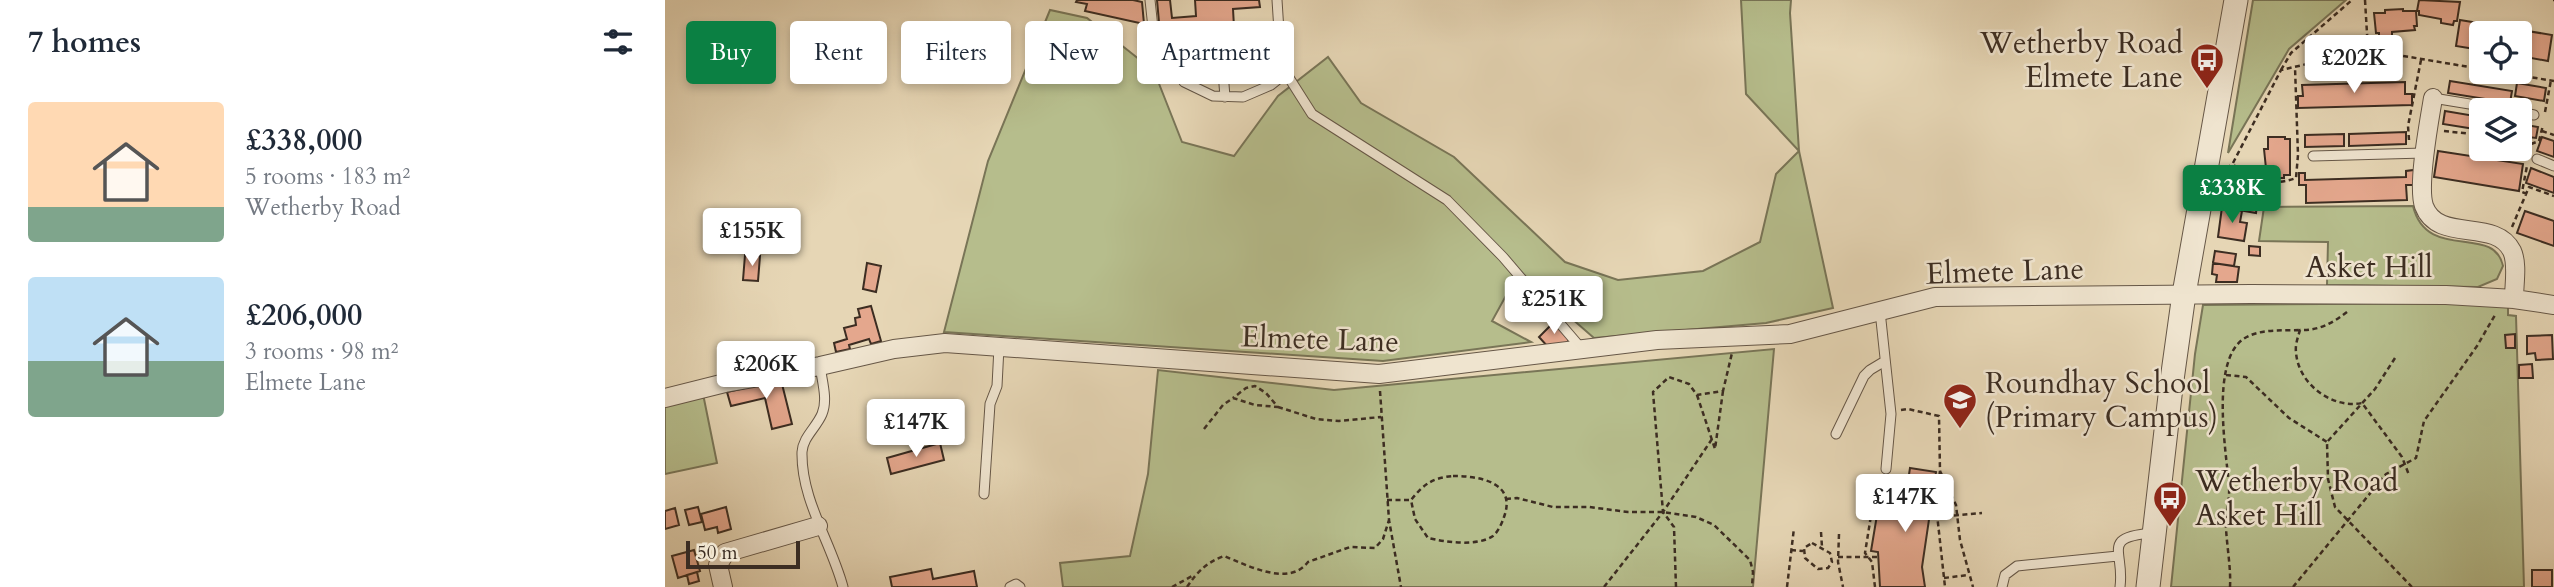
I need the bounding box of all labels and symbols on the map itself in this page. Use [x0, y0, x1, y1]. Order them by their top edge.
place label: Wetherby Road Elmete Lane [1979, 23, 2183, 98]
pin: £202K [2305, 36, 2403, 95]
bus stop icon: Wetherby Road Elmete Lane [2188, 41, 2226, 90]
pin: £338K [2183, 166, 2281, 225]
pin: £155K [703, 208, 801, 268]
street label: Asket Hill [2305, 247, 2433, 288]
street label: Elmete Lane [1925, 248, 2085, 295]
pin: £251K [1505, 276, 1603, 336]
street label: Elmete Lane [1240, 316, 1400, 363]
pin: £206K [717, 342, 815, 401]
place label: Roundhay School (Primary Campus) [1985, 363, 2218, 438]
school or university icon: Roundhay School (Primary Campus) [1941, 381, 1979, 430]
pin: £147K [867, 400, 965, 459]
place label: Wetherby Road Asket Hill [2194, 461, 2398, 536]
pin: £147K [1856, 475, 1954, 534]
bus stop icon: Wetherby Road Asket Hill [2151, 479, 2189, 528]
scale bar [686, 538, 800, 570]

